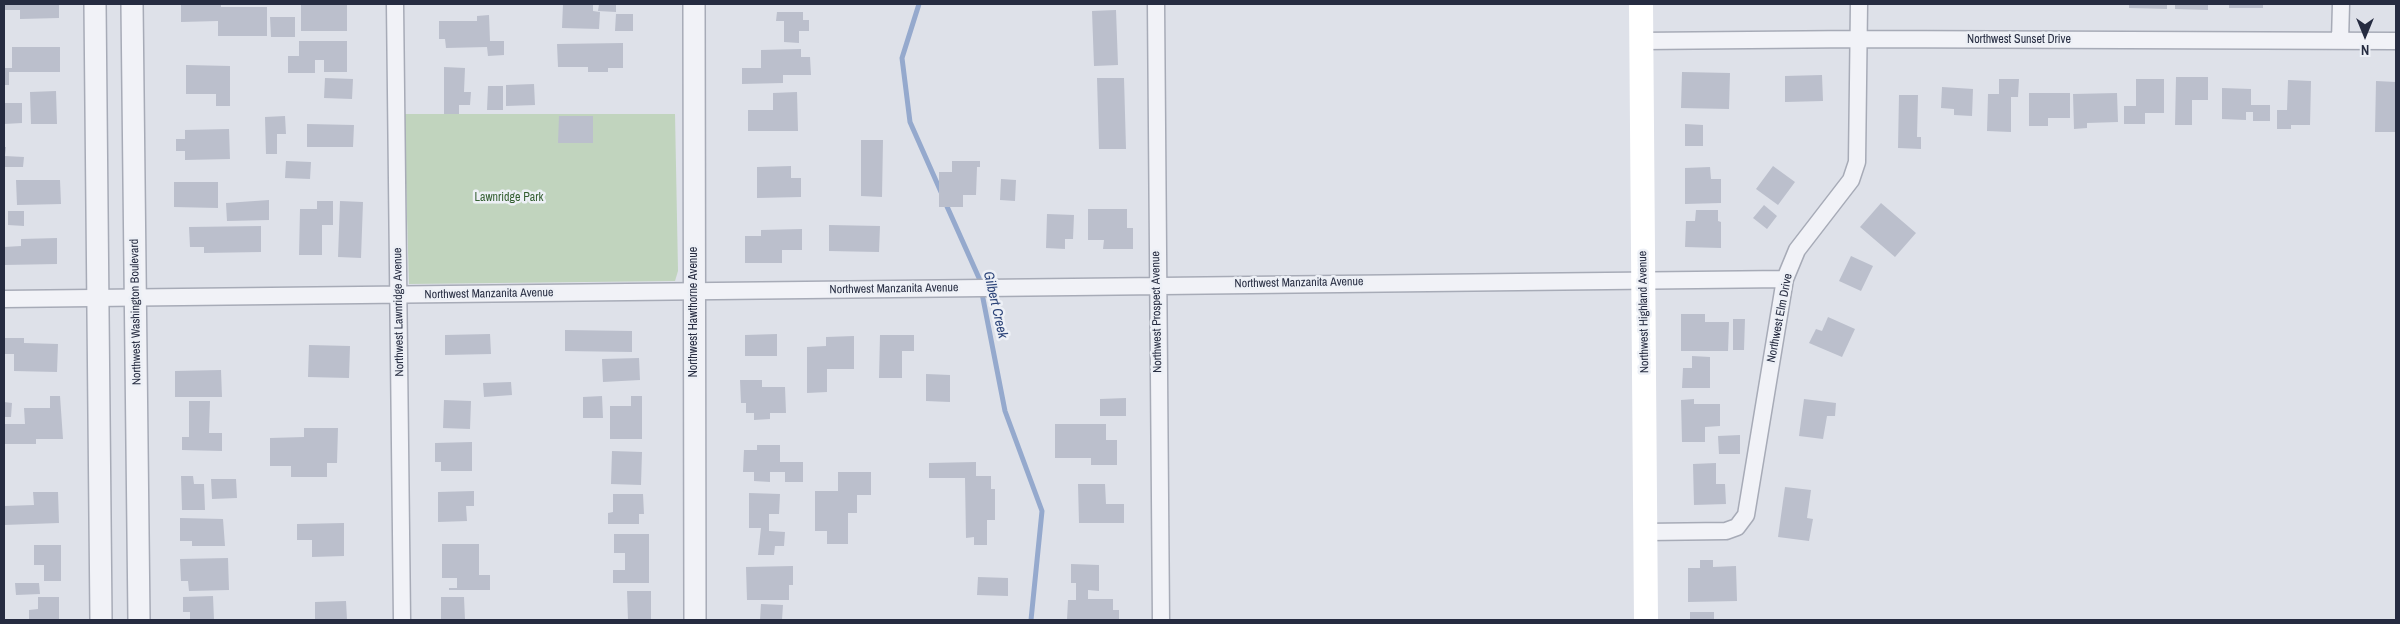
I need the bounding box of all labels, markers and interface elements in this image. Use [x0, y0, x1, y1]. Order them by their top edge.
north arrow [2340, 10, 2390, 60]
street label: Northwest Sunset Drive [1967, 33, 2071, 47]
text: N [2361, 41, 2369, 59]
park label: Lawnridge Park [475, 191, 543, 205]
street label: Northwest Washington Boulevard [128, 239, 144, 385]
street label: Northwest Lawnridge Avenue [391, 247, 407, 377]
street label: Northwest Hawthorne Avenue [687, 247, 701, 377]
street label: Northwest Prospect Avenue [1149, 251, 1165, 373]
street label: Northwest Highland Avenue [1636, 251, 1652, 373]
water label: Gilbert Creek [979, 270, 1011, 340]
street label: Northwest Elm Drive [1764, 272, 1796, 364]
street label: Northwest Manzanita Avenue [1234, 275, 1364, 291]
street label: Northwest Manzanita Avenue [829, 281, 959, 297]
street label: Northwest Manzanita Avenue [424, 286, 554, 302]

